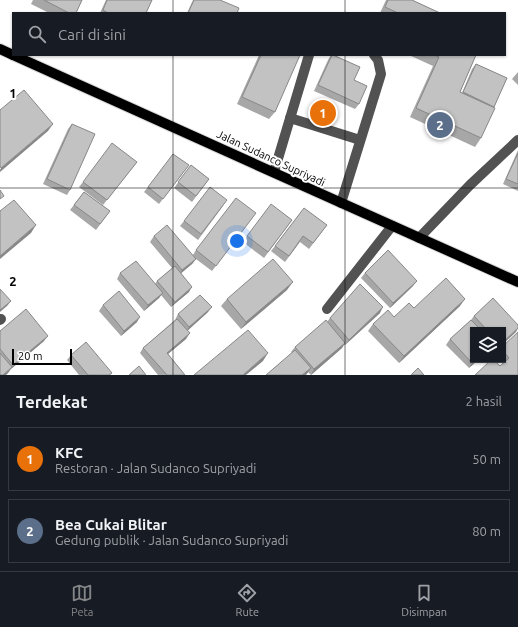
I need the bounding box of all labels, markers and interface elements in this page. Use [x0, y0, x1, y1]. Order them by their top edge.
search box [12, 12, 506, 56]
icon: search [26, 23, 48, 45]
text: Cari di sini [58, 26, 126, 43]
text: 1 [9, 86, 17, 100]
pin: 1 [310, 98, 336, 128]
pin: 2 [427, 110, 453, 140]
street label: Jalan Sudanco Supriyadi [215, 128, 327, 188]
your location [227, 231, 247, 251]
text: 2 [9, 274, 17, 288]
map controls [470, 327, 506, 363]
button: layers [470, 327, 506, 363]
scale bar [12, 347, 72, 366]
text: 20 m [18, 350, 42, 362]
text: Terdekat [16, 392, 88, 411]
text: 2 hasil [465, 394, 502, 408]
text: KFC [55, 444, 83, 461]
text: 1 [26, 452, 34, 466]
text: 50 m [472, 452, 501, 466]
text: Restoran · Jalan Sudanco Supriyadi [55, 461, 256, 475]
text: Bea Cukai Blitar [55, 516, 167, 533]
text: 2 [26, 524, 34, 538]
text: 80 m [472, 524, 501, 538]
text: Gedung publik · Jalan Sudanco Supriyadi [55, 533, 288, 547]
tab: Peta [71, 582, 93, 618]
tab: Rute [236, 582, 259, 618]
tab: Disimpan [401, 582, 447, 618]

